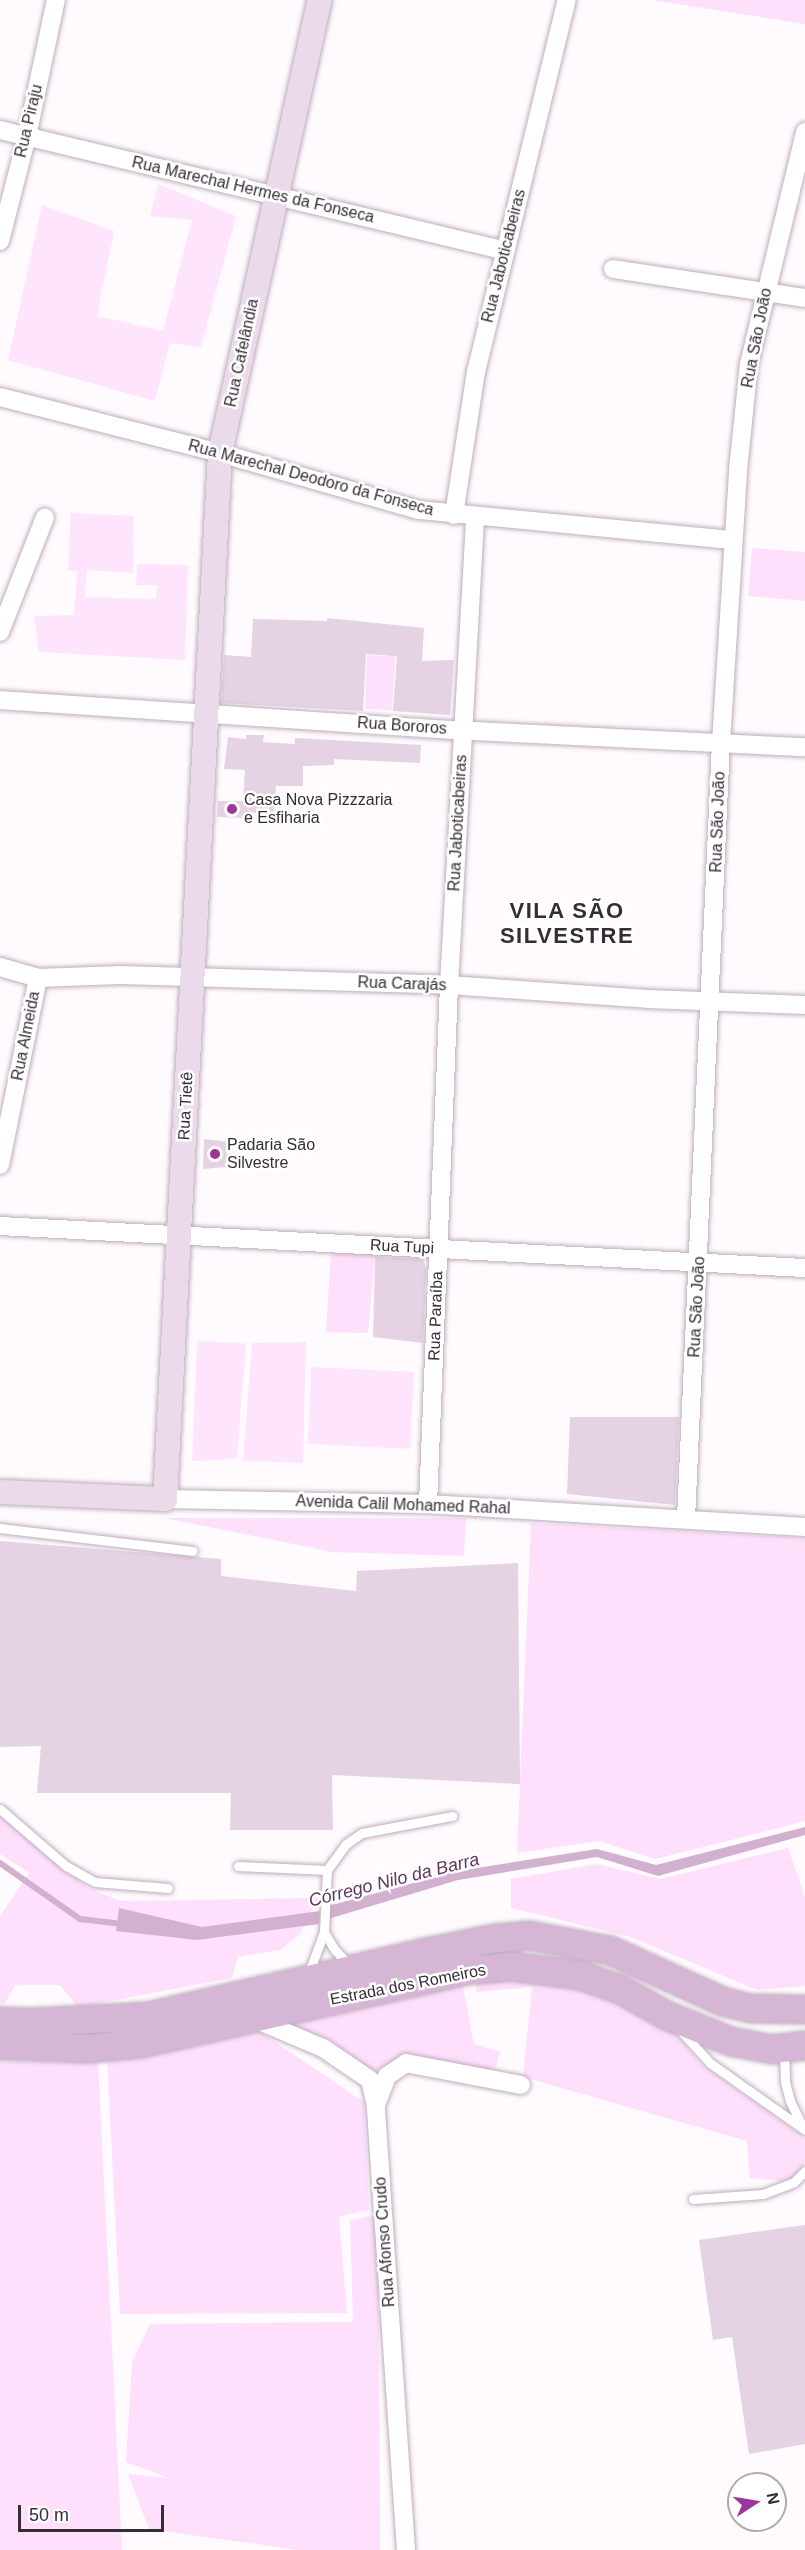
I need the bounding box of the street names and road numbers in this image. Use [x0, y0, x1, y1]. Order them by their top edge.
street label: Rua Piraju [11, 82, 47, 160]
street label: Rua Marechal Hermes da Fonseca [130, 153, 376, 227]
street label: Rua Jaboticabeiras [478, 187, 530, 325]
street label: Rua São João [738, 286, 776, 390]
street label: Rua Cafelândia [221, 297, 263, 409]
street label: Rua Marechal Deodoro da Fonseca [186, 436, 436, 520]
street label: Rua Bororos [357, 713, 447, 739]
street label: Rua Jaboticabeiras [445, 754, 471, 892]
street label: Rua São João [707, 771, 729, 873]
street label: Rua Carajás [357, 973, 447, 995]
street label: Rua Almeida [8, 989, 44, 1083]
street label: Rua Tietê [175, 1071, 197, 1141]
street label: Rua Tupi [369, 1236, 435, 1258]
street label: Rua São João [685, 1256, 709, 1358]
street label: Rua Paraíba [425, 1271, 447, 1361]
street label: Avenida Calil Mohamed Rahal [295, 1492, 511, 1518]
street label: Estrada dos Romeiros [328, 1960, 488, 2010]
street label: Rua Afonso Crudo [371, 2176, 399, 2308]

